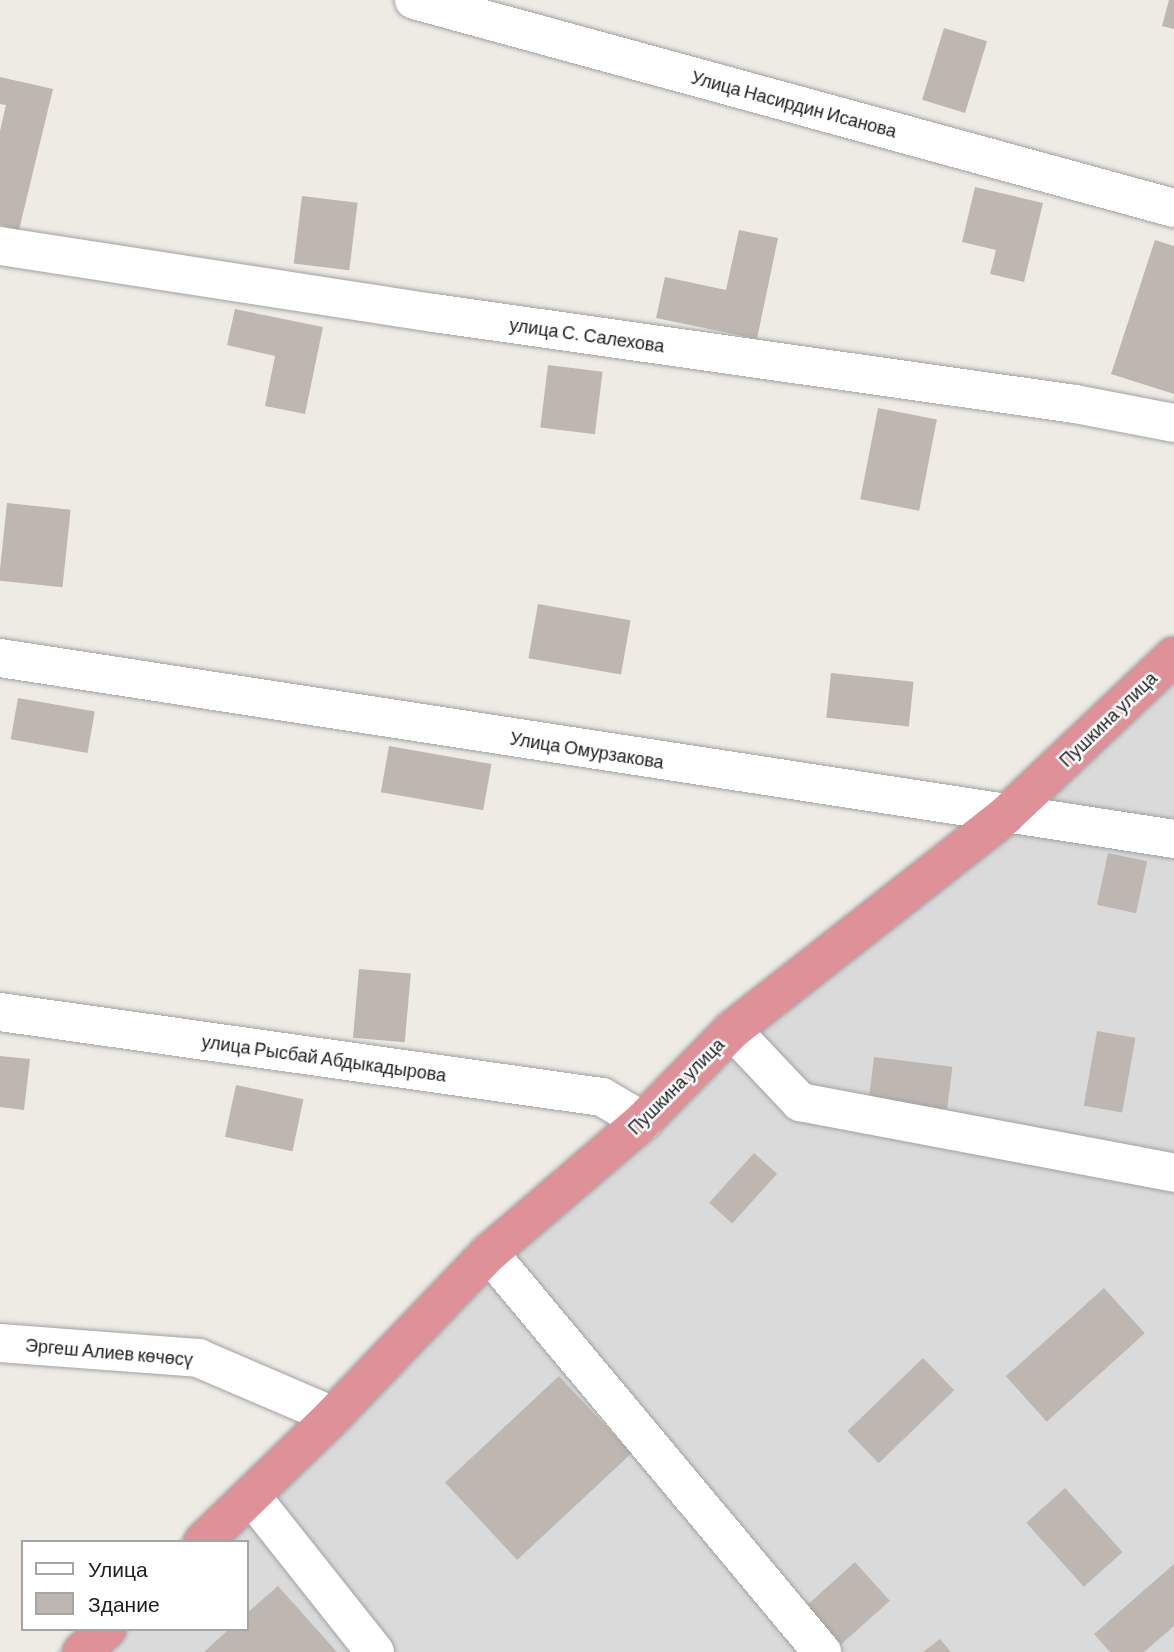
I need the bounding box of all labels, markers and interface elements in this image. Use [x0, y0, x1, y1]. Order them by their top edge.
street label: Улица Насирдин Исанова [689, 66, 899, 142]
street label: улица С. Салехова [508, 313, 666, 357]
street label: Пушкина улица [1055, 667, 1161, 771]
street label: Улица Омурзакова [508, 727, 666, 773]
street label: улица Рысбай Абдыкадырова [200, 1030, 448, 1086]
street label: Пушкина улица [623, 1033, 729, 1139]
street label: Эргеш Алиев көчөсү [24, 1334, 194, 1370]
legend [21, 1540, 248, 1631]
text: Улица [88, 1556, 148, 1581]
text: Здание [88, 1591, 160, 1616]

